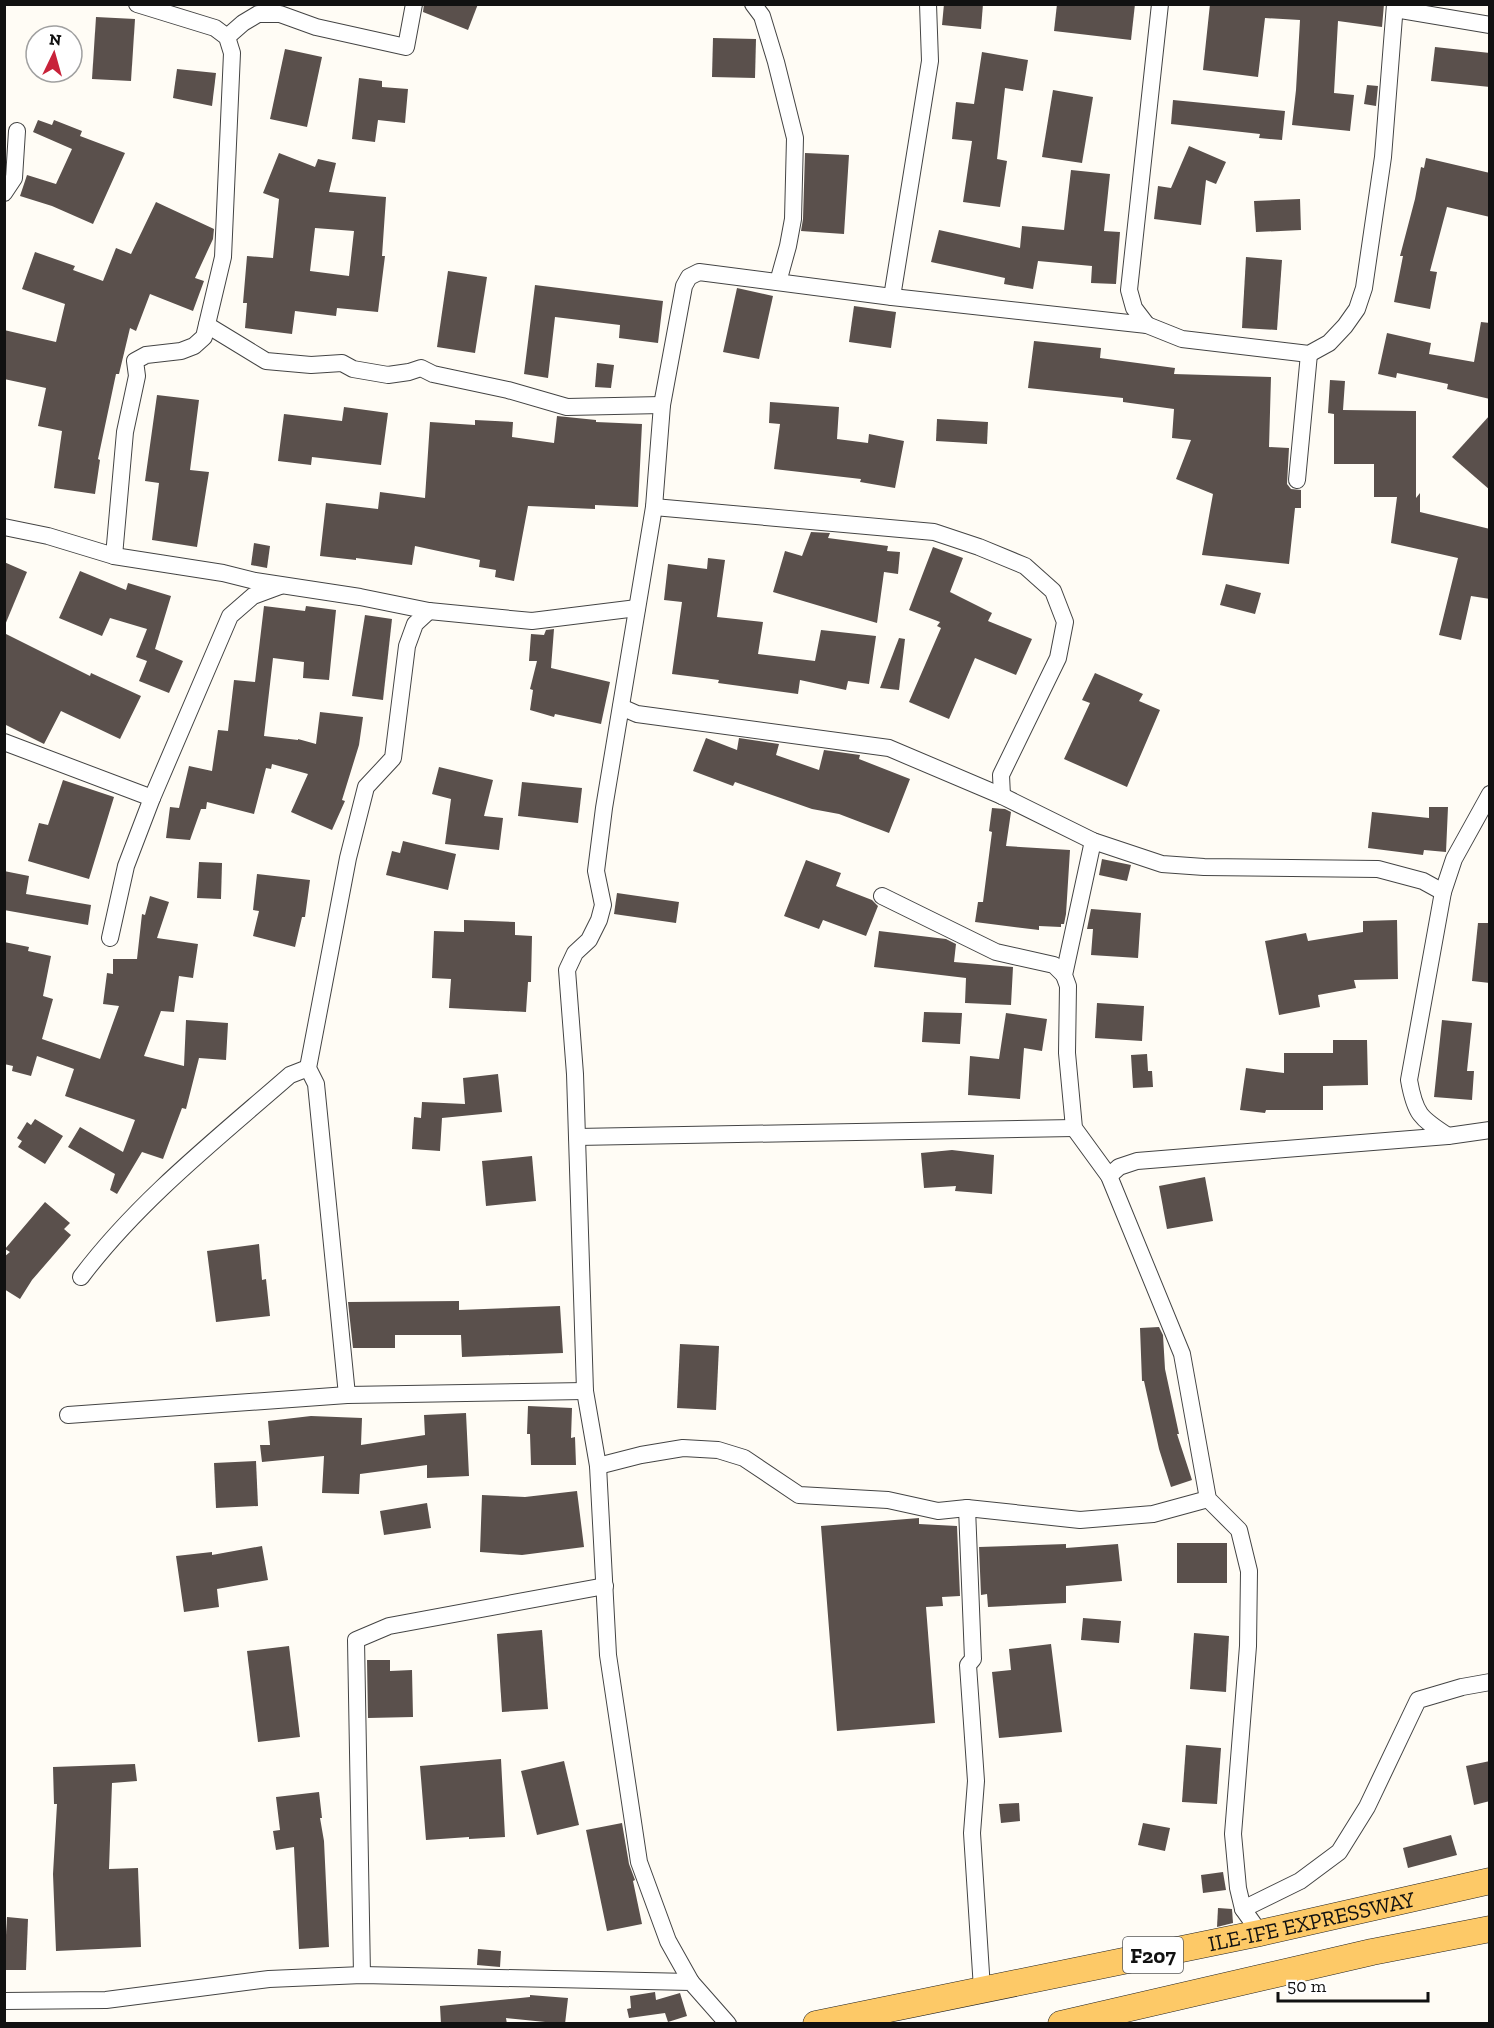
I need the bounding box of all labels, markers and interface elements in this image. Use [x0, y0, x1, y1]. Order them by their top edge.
north arrow [24, 24, 84, 84]
text: N [48, 30, 62, 50]
street label: ILE-IFE EXPRESSWAY [1206, 1885, 1418, 1957]
road number: F207 [1123, 1937, 1183, 1973]
scale bar [1278, 1965, 1428, 2003]
text: 50 m [1287, 1975, 1327, 1997]

